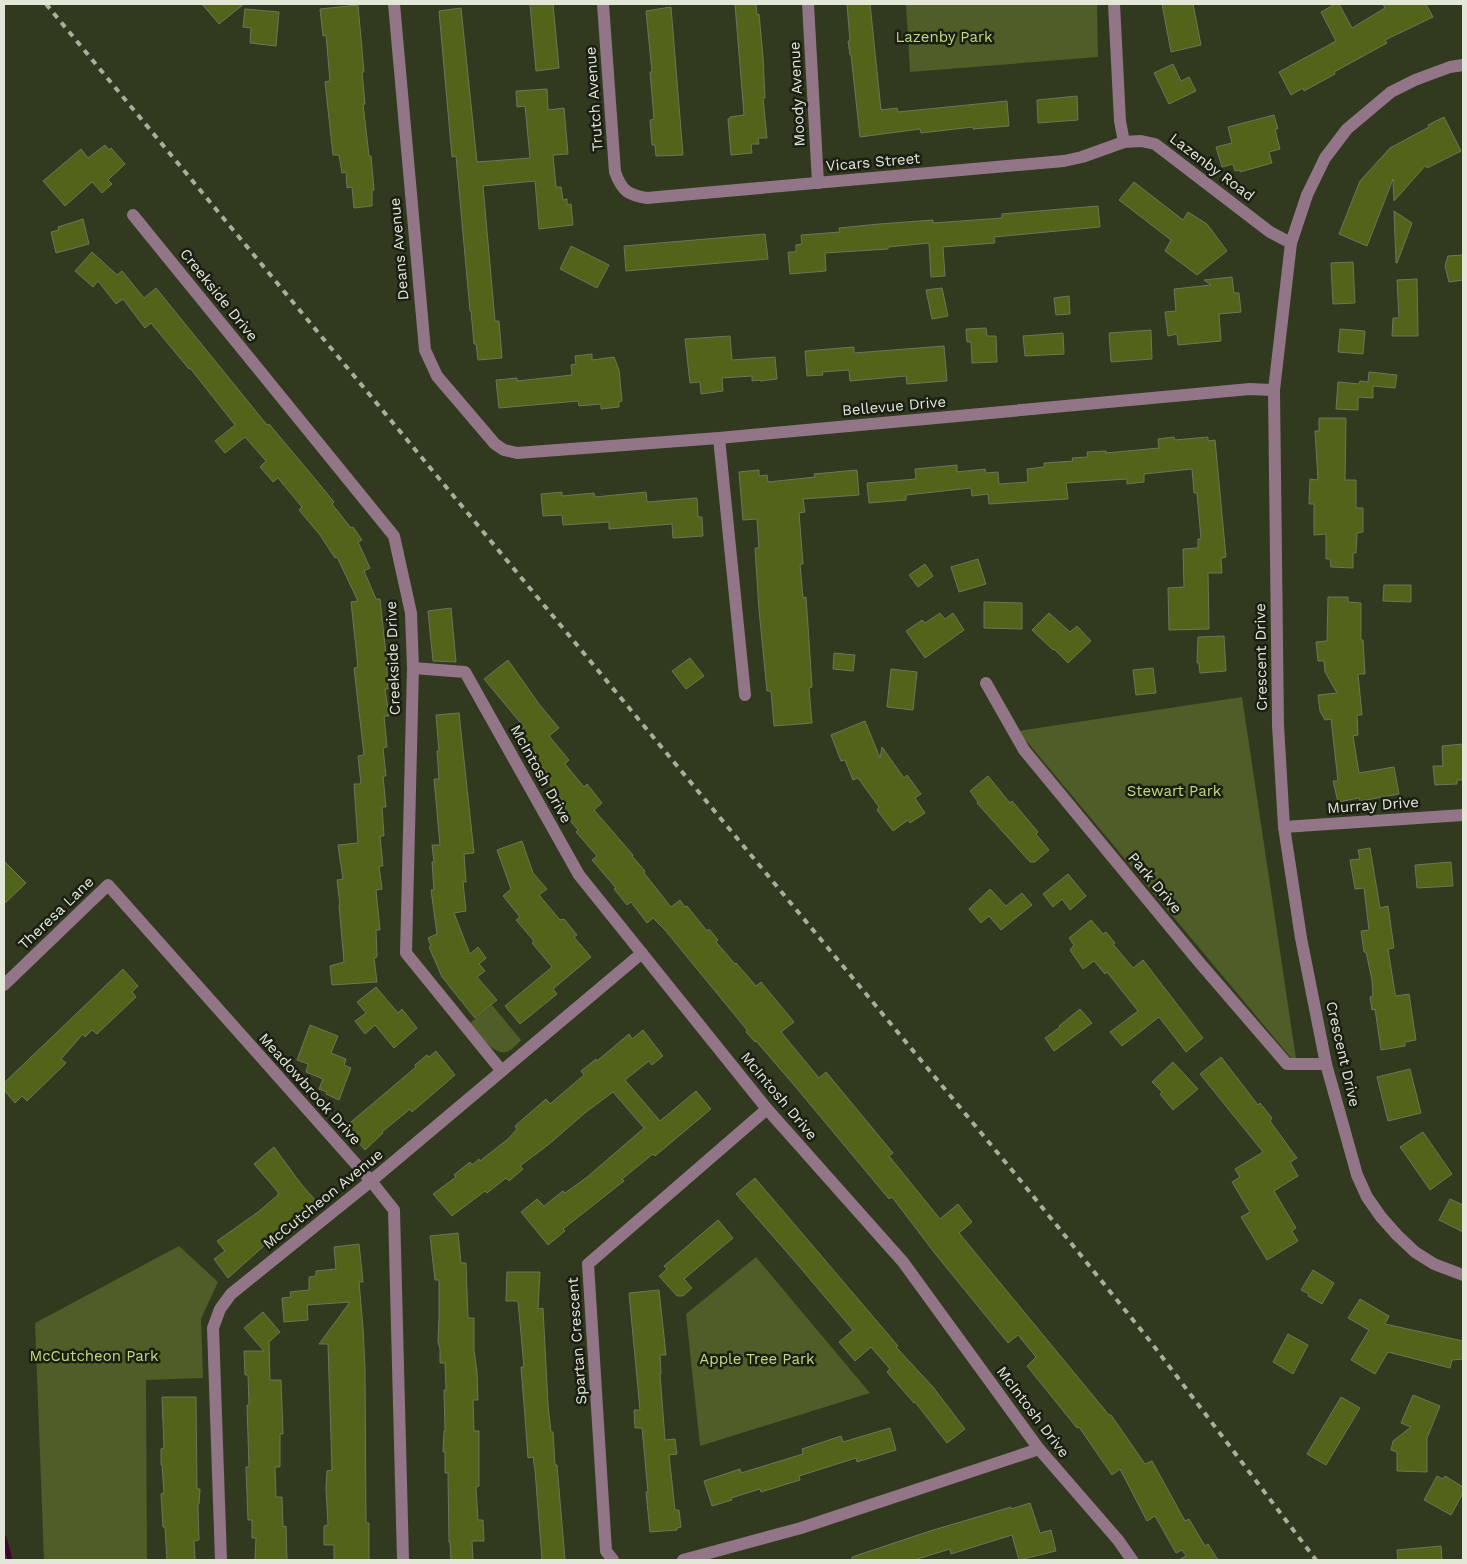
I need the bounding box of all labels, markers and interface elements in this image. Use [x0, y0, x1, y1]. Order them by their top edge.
park label: Lazenby Park [895, 28, 993, 46]
street label: Moody Avenue [785, 41, 809, 147]
street label: Trutch Avenue [581, 46, 607, 152]
street label: Lazenby Road [1166, 129, 1258, 205]
street label: Vicars Street [825, 149, 922, 175]
street label: Deans Avenue [386, 197, 412, 301]
street label: Creekside Drive [176, 245, 262, 345]
street label: Bellevue Drive [841, 392, 947, 420]
street label: Creekside Drive [382, 601, 404, 715]
street label: Crescent Drive [1251, 603, 1271, 711]
street label: McIntosh Drive [507, 722, 575, 826]
park label: Stewart Park [1127, 782, 1222, 800]
street label: Murray Drive [1327, 793, 1419, 817]
street label: Park Drive [1124, 849, 1186, 917]
street label: Theresa Lane [15, 873, 97, 953]
street label: Crescent Drive [1322, 1000, 1364, 1108]
street label: Meadowbrook Drive [255, 1029, 365, 1149]
street label: McIntosh Drive [737, 1048, 821, 1144]
street label: McCutcheon Avenue [259, 1145, 387, 1253]
street label: Spartan Crescent [564, 1276, 590, 1405]
park label: McCutcheon Park [30, 1347, 159, 1365]
park label: Apple Tree Park [699, 1350, 815, 1368]
street label: McIntosh Drive [993, 1363, 1073, 1461]

